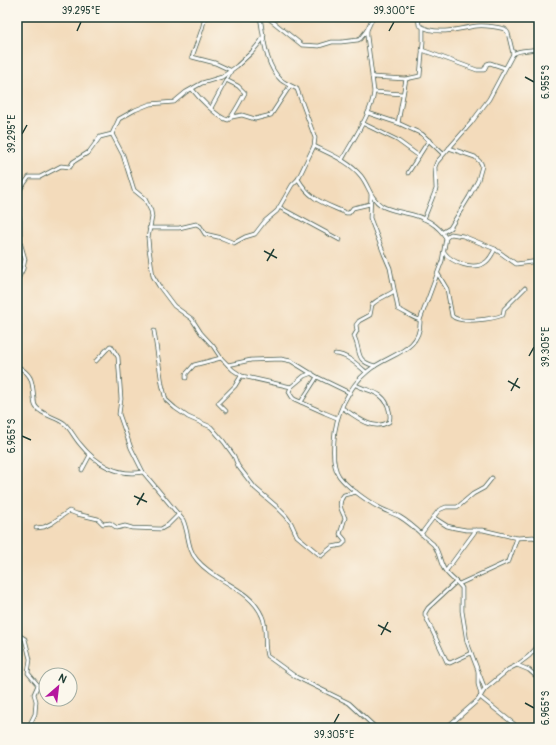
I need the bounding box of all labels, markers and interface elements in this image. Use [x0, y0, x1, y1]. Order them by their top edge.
text: 39.295°E [62, 5, 100, 17]
text: 39.300°E [373, 5, 415, 17]
text: 6.955°S [540, 65, 552, 99]
text: 39.295°E [6, 115, 18, 153]
text: 39.305°E [540, 327, 552, 367]
text: 6.965°S [6, 419, 18, 453]
north arrow [38, 667, 78, 707]
text: N [56, 671, 69, 686]
text: 6.965°S [540, 691, 552, 725]
text: 39.305°E [314, 729, 354, 741]

